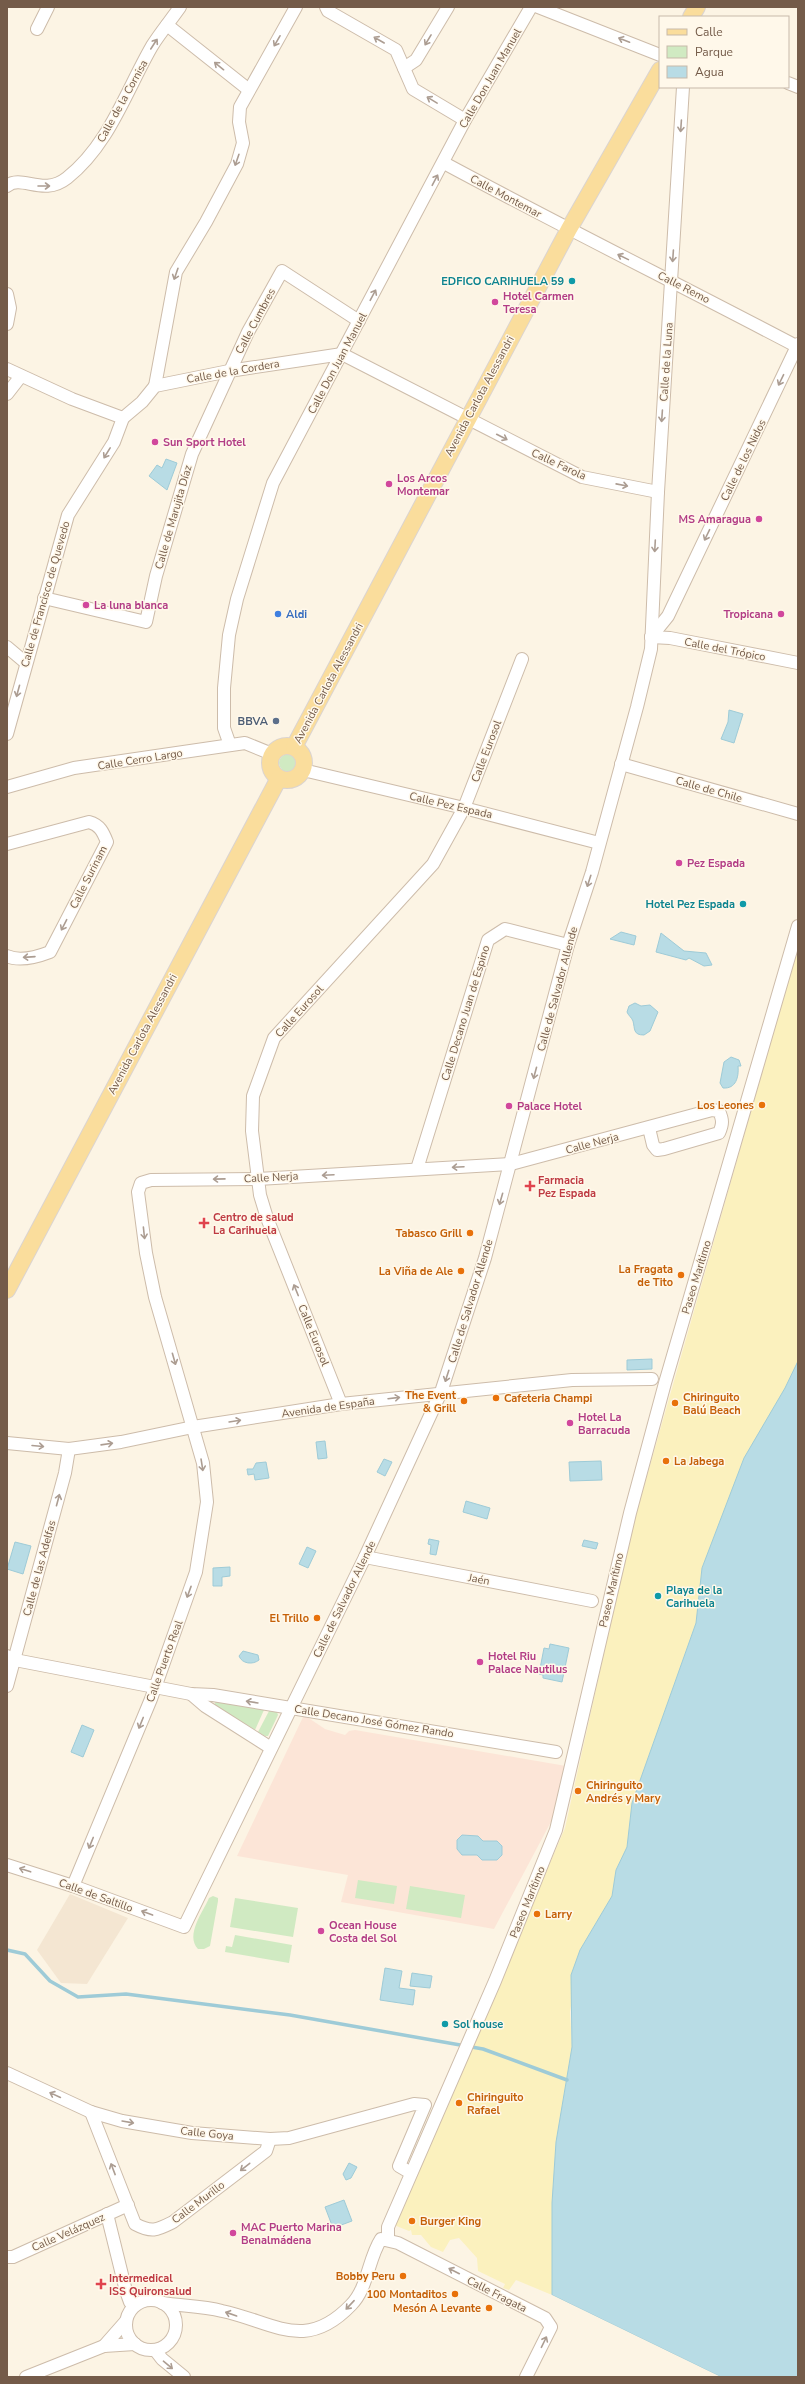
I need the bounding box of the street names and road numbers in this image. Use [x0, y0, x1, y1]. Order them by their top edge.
street label: Calle Don Juan Manuel [456, 25, 526, 131]
street label: Calle de la Cornisa [94, 57, 151, 145]
street label: Calle Montemar [467, 171, 544, 222]
street label: Calle Remo [655, 268, 712, 307]
street label: Calle Cumbres [232, 286, 279, 357]
street label: Calle Don Juan Manuel [304, 309, 371, 417]
street label: Calle de la Luna [656, 322, 677, 402]
street label: Avenida Carlota Alessandri [441, 333, 518, 459]
street label: Calle de la Cordera [185, 356, 281, 387]
street label: Calle de los Nidos [717, 417, 770, 504]
street label: Calle Farola [529, 445, 589, 484]
street label: Calle de Marujita Díaz [151, 463, 196, 571]
street label: Calle de Francisco de Quevedo [17, 519, 74, 669]
street label: Avenida Carlota Alessandri [290, 620, 367, 746]
street label: Calle del Trópico [683, 634, 767, 665]
street label: Calle Eurosol [468, 717, 505, 784]
street label: Calle Cerro Largo [96, 745, 184, 774]
street label: Calle de Chile [674, 773, 744, 806]
street label: Calle Pez Espada [408, 789, 494, 822]
street label: Calle Surinam [66, 843, 111, 911]
street label: Calle de Salvador Allende [534, 925, 581, 1053]
street label: Calle Decano Juan de Espino [438, 944, 493, 1083]
street label: Avenida Carlota Alessandri [104, 971, 181, 1097]
street label: Calle Eurosol [272, 981, 327, 1041]
street label: Calle Nerja [564, 1129, 621, 1158]
street label: Calle Nerja [243, 1169, 299, 1186]
street label: Calle de Salvador Allende [445, 1237, 496, 1365]
street label: Paseo Marítimo [678, 1238, 715, 1316]
street label: Calle Eurosol [294, 1302, 333, 1369]
street label: Avenida de España [280, 1393, 376, 1421]
street label: Calle de las Adelfas [19, 1519, 59, 1618]
street label: Calle de Salvador Allende [310, 1538, 379, 1660]
street label: Paseo Marítimo [596, 1551, 627, 1629]
street label: Jaén [466, 1570, 491, 1589]
street label: Calle Puerto Real [143, 1617, 187, 1704]
street label: Calle Decano José Gómez Rando [293, 1701, 455, 1742]
street label: Paseo Marítimo [506, 1864, 549, 1940]
street label: Calle de Saltillo [57, 1875, 135, 1916]
street label: Calle Goya [180, 2123, 235, 2144]
street label: Calle Murillo [169, 2178, 228, 2227]
street label: Calle Velázquez [29, 2210, 107, 2255]
street label: Calle Fragata [464, 2273, 530, 2316]

